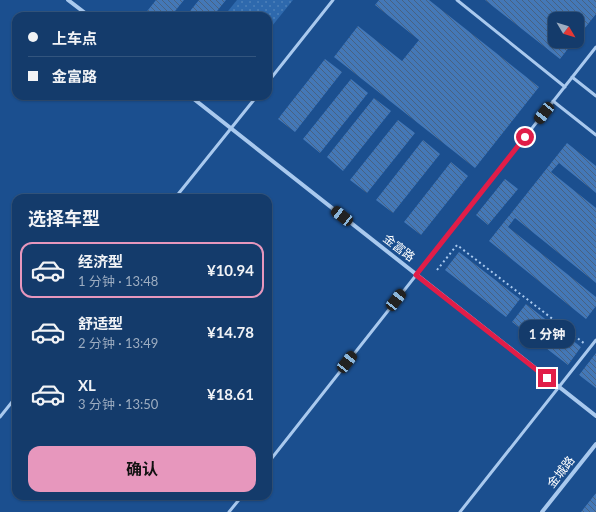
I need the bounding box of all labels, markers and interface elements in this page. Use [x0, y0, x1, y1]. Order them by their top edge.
north arrow [548, 12, 584, 48]
map controls [548, 12, 584, 48]
text: 上车点 [52, 29, 97, 47]
text: 金富路 [52, 67, 97, 85]
car [532, 100, 556, 126]
route start [516, 128, 534, 146]
car [329, 204, 355, 228]
text: 选择车型 [28, 207, 100, 229]
street label: 金富路 [381, 231, 418, 265]
icon: car [30, 252, 66, 288]
text: 经济型 [78, 252, 123, 270]
text: ¥10.94 [207, 261, 254, 279]
text: 1 分钟 · 13:48 [78, 273, 158, 289]
car [384, 287, 408, 313]
icon: car [30, 314, 66, 350]
text: 舒适型 [78, 314, 123, 332]
callout: 1 分钟 [519, 320, 575, 348]
text: ¥14.78 [207, 323, 254, 341]
text: 1 分钟 [529, 326, 565, 342]
text: 2 分钟 · 13:49 [78, 335, 158, 351]
car [335, 349, 359, 375]
route end [538, 369, 556, 387]
icon: car [30, 376, 66, 412]
text: XL [78, 376, 96, 394]
text: ¥18.61 [207, 385, 254, 403]
text: 3 分钟 · 13:50 [78, 396, 158, 412]
button: 确认 [28, 446, 256, 492]
street label: 金城路 [544, 453, 578, 490]

